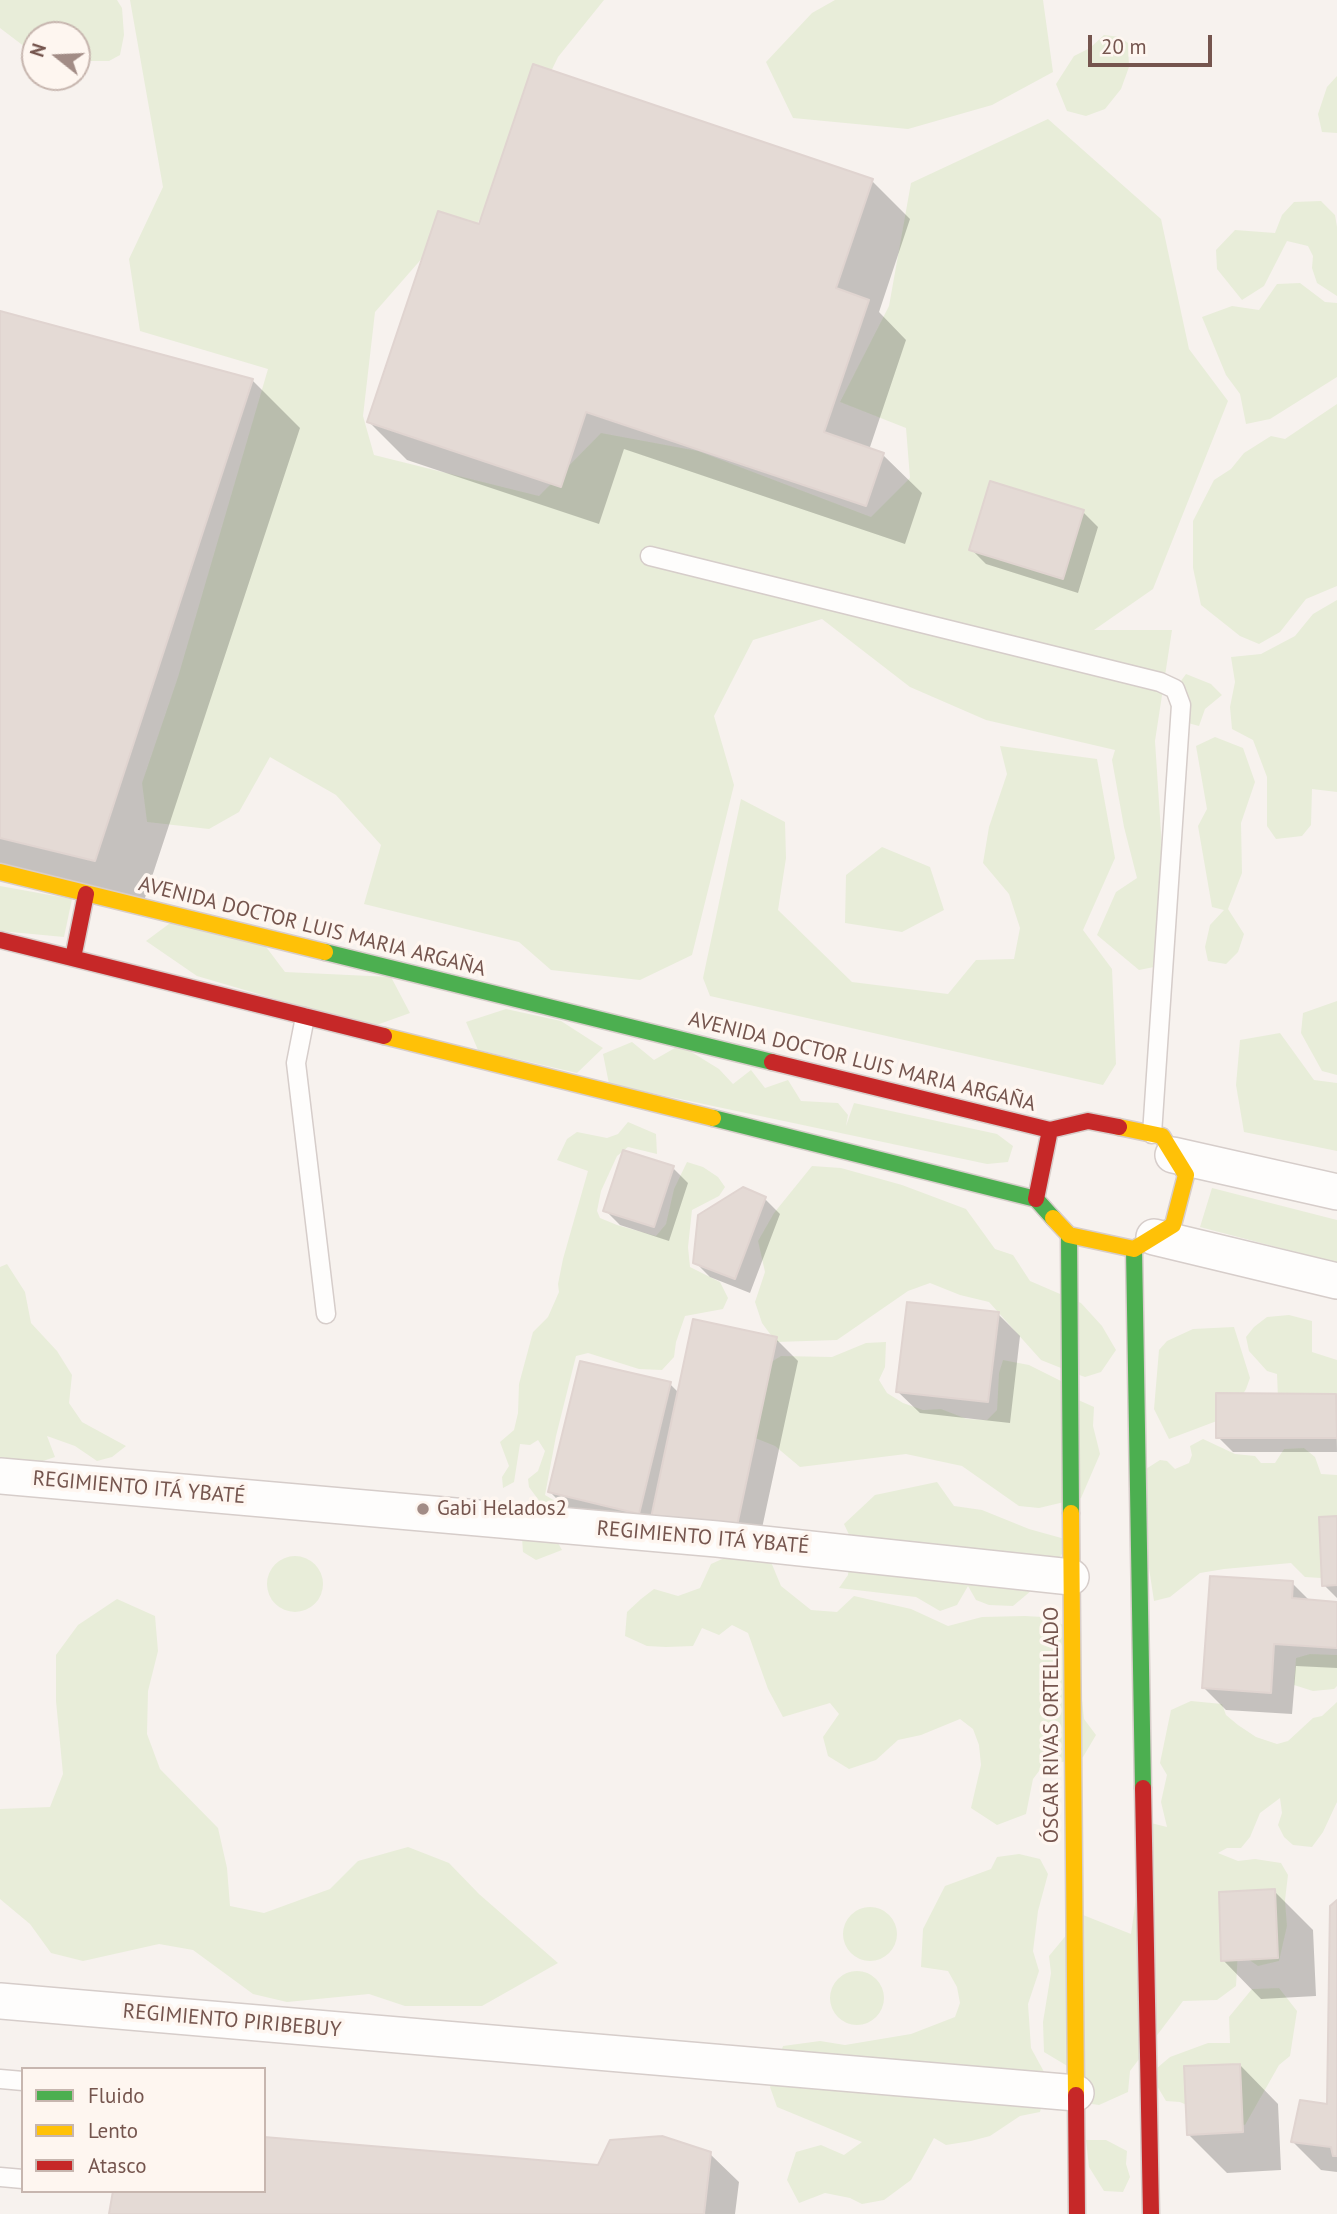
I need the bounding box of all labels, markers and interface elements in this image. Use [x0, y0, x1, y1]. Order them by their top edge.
north arrow [21, 21, 91, 91]
scale bar [1092, 21, 1216, 65]
text: 20 m [1101, 33, 1147, 60]
text: N [25, 40, 51, 60]
street label: AVENIDA DOCTOR LUIS MARIA ARGAÑA [136, 872, 488, 982]
street label: AVENIDA DOCTOR LUIS MARIA ARGAÑA [686, 1007, 1038, 1117]
street label: REGIMIENTO ITÁ YBATÉ [32, 1466, 246, 1510]
place label: Gabi Helados2 [437, 1496, 567, 1522]
marker: Gabi Helados2 [415, 1501, 431, 1517]
street label: REGIMIENTO ITÁ YBATÉ [596, 1516, 810, 1560]
street label: ÓSCAR RIVAS ORTELLADO [1039, 1607, 1065, 1843]
street label: REGIMIENTO PIRIBEBUY [122, 1999, 342, 2043]
legend [21, 2067, 266, 2193]
text: Fluido [88, 2082, 145, 2109]
text: Lento [88, 2117, 138, 2144]
text: Atasco [88, 2152, 147, 2179]

